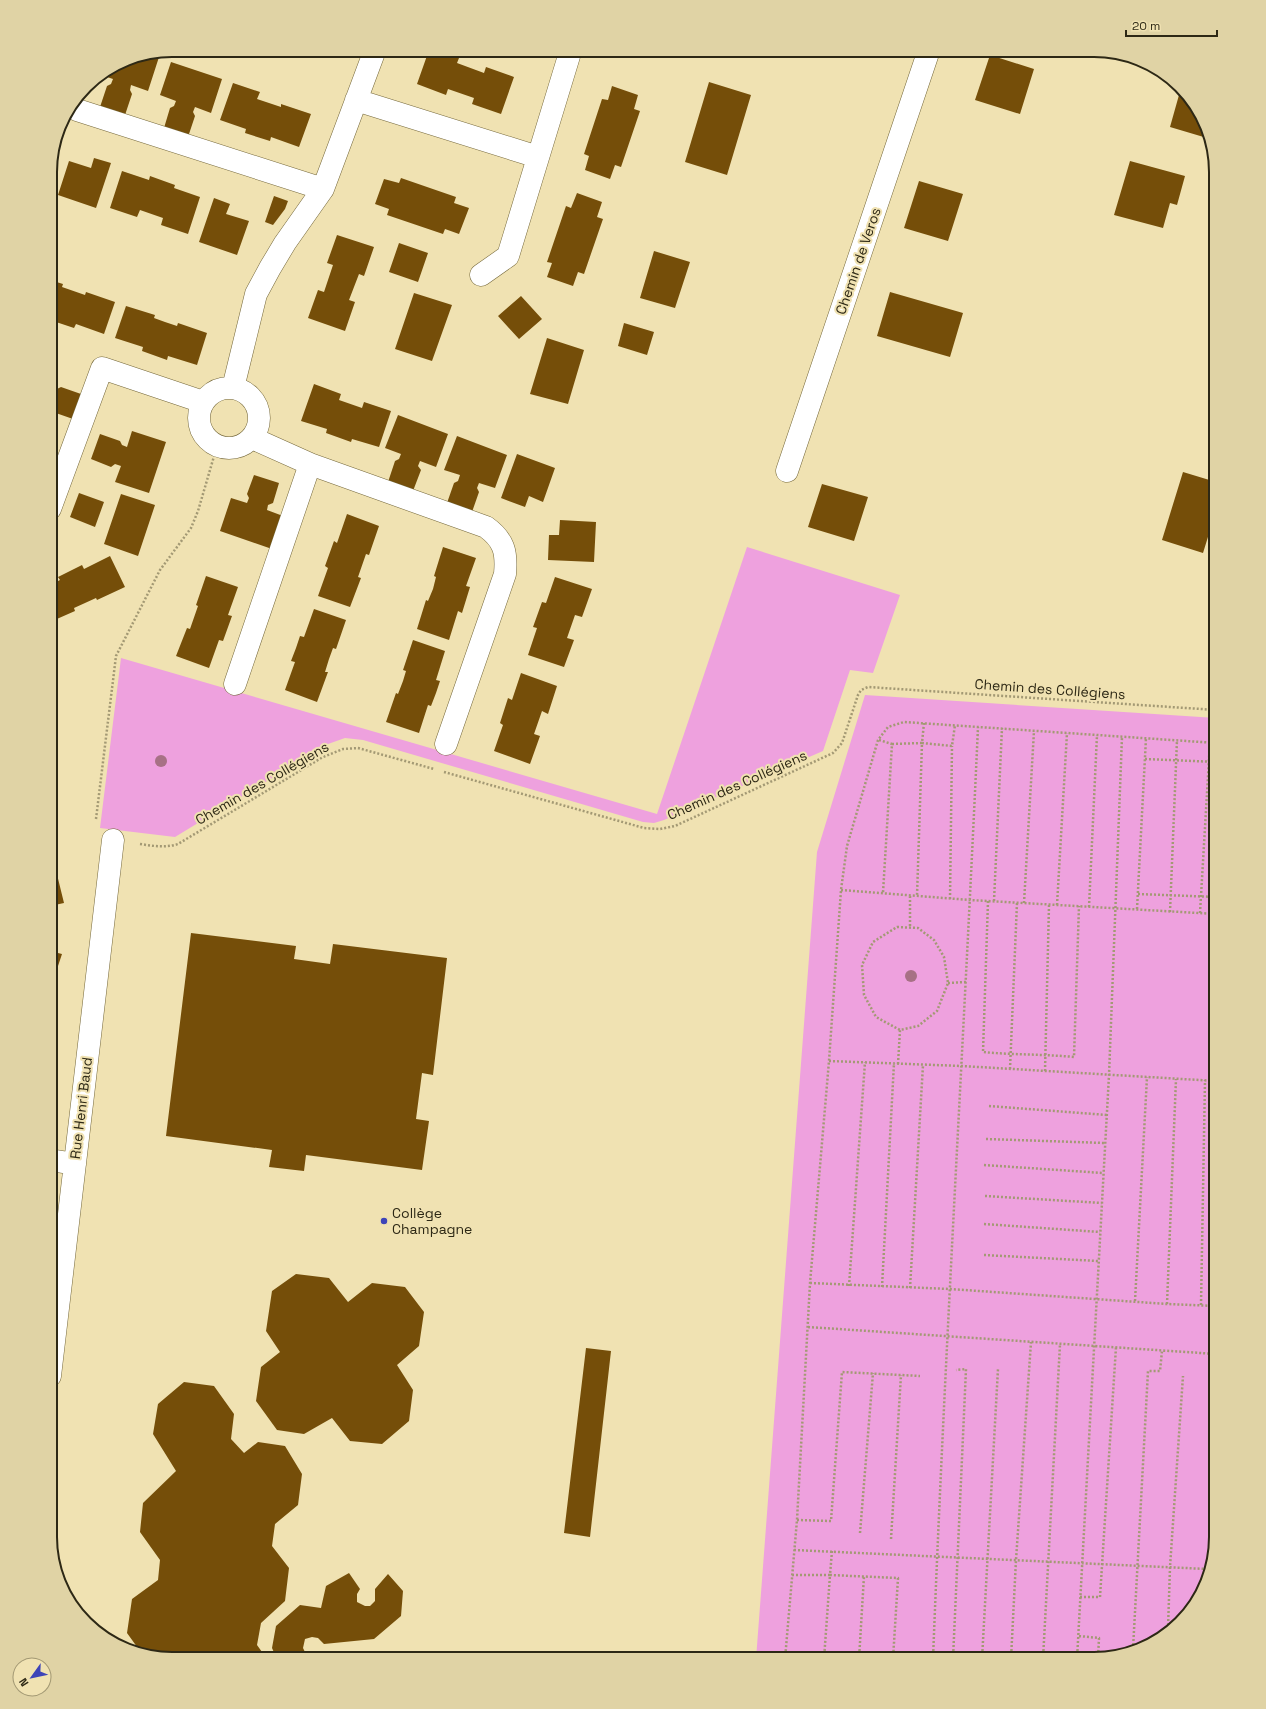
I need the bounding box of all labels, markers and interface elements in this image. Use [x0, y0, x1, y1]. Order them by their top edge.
scale bar [1126, 12, 1217, 38]
text: 20 m [1132, 18, 1160, 34]
street label: Chemin de Veros [831, 205, 885, 317]
street label: Chemin des Collégiens [974, 675, 1126, 703]
street label: Chemin des Collégiens [192, 737, 332, 829]
street label: Chemin des Collégiens [664, 746, 810, 824]
street label: Rue Henri Baud [66, 1056, 96, 1160]
place label: Collège Champagne [392, 1204, 472, 1238]
marker: Collège Champagne [379, 1216, 389, 1226]
north arrow [12, 1657, 52, 1697]
text: N [16, 1676, 31, 1689]

